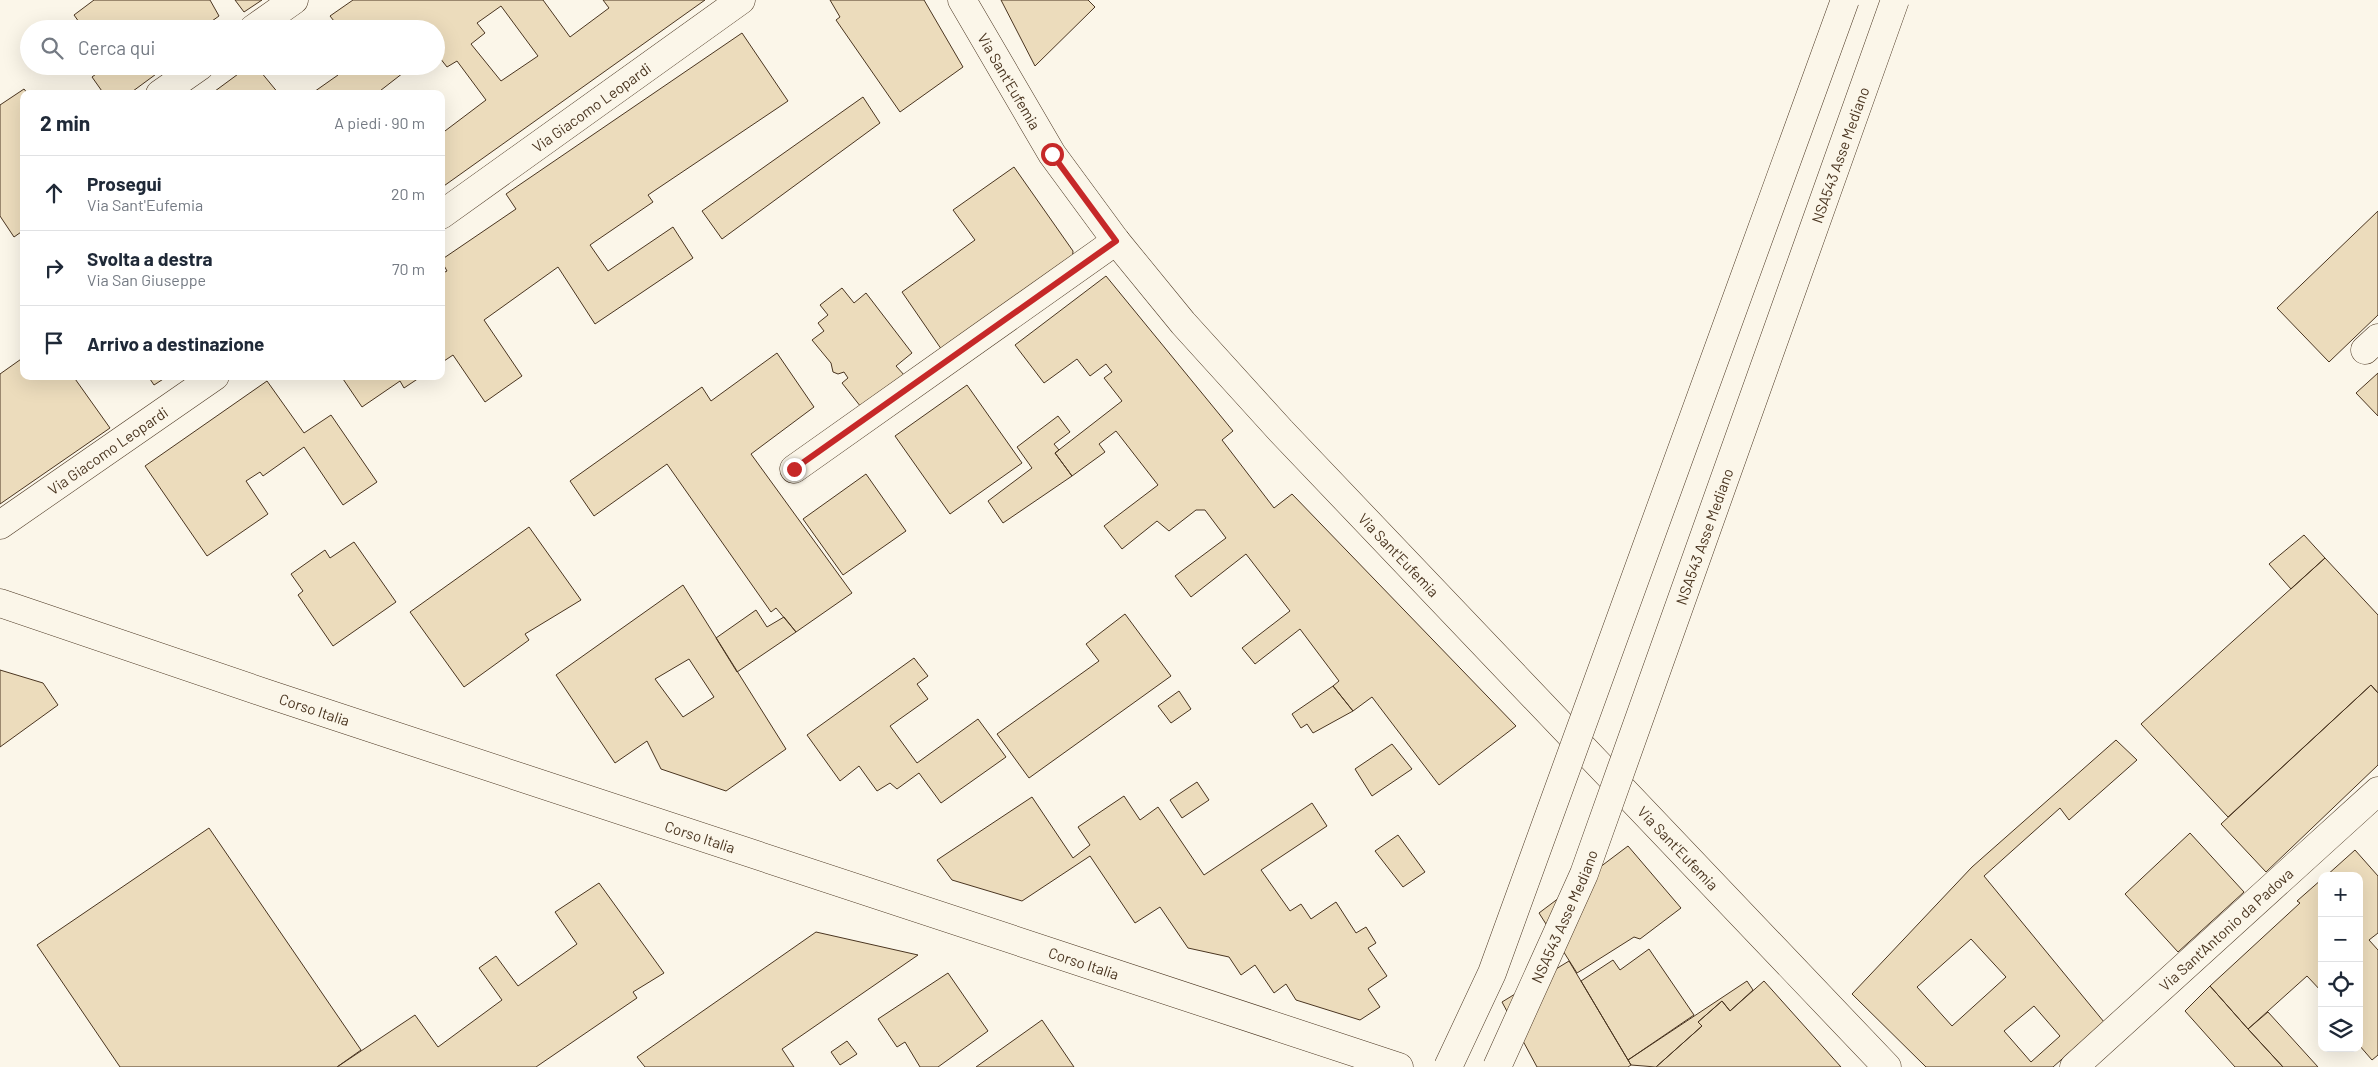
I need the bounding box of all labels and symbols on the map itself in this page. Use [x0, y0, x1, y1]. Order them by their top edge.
street label: Via Sant'Eufemia [974, 30, 1045, 133]
street label: Via Giacomo Leopardi [529, 59, 654, 156]
street label: NSA543 Asse Mediano [1807, 84, 1872, 226]
route start [1041, 143, 1064, 166]
street label: Via Giacomo Leopardi [44, 403, 171, 498]
route end [783, 458, 806, 481]
street label: NSA543 Asse Mediano [1672, 466, 1737, 607]
street label: Via Sant'Eufemia [1355, 509, 1443, 600]
street label: Corso Italia [277, 689, 352, 729]
street label: Via Sant'Eufemia [1634, 802, 1722, 894]
street label: Corso Italia [663, 817, 738, 857]
street label: NSA543 Asse Mediano [1527, 847, 1601, 986]
street label: Via Sant'Antonio da Padova [2155, 864, 2296, 994]
street label: Corso Italia [1046, 943, 1121, 983]

